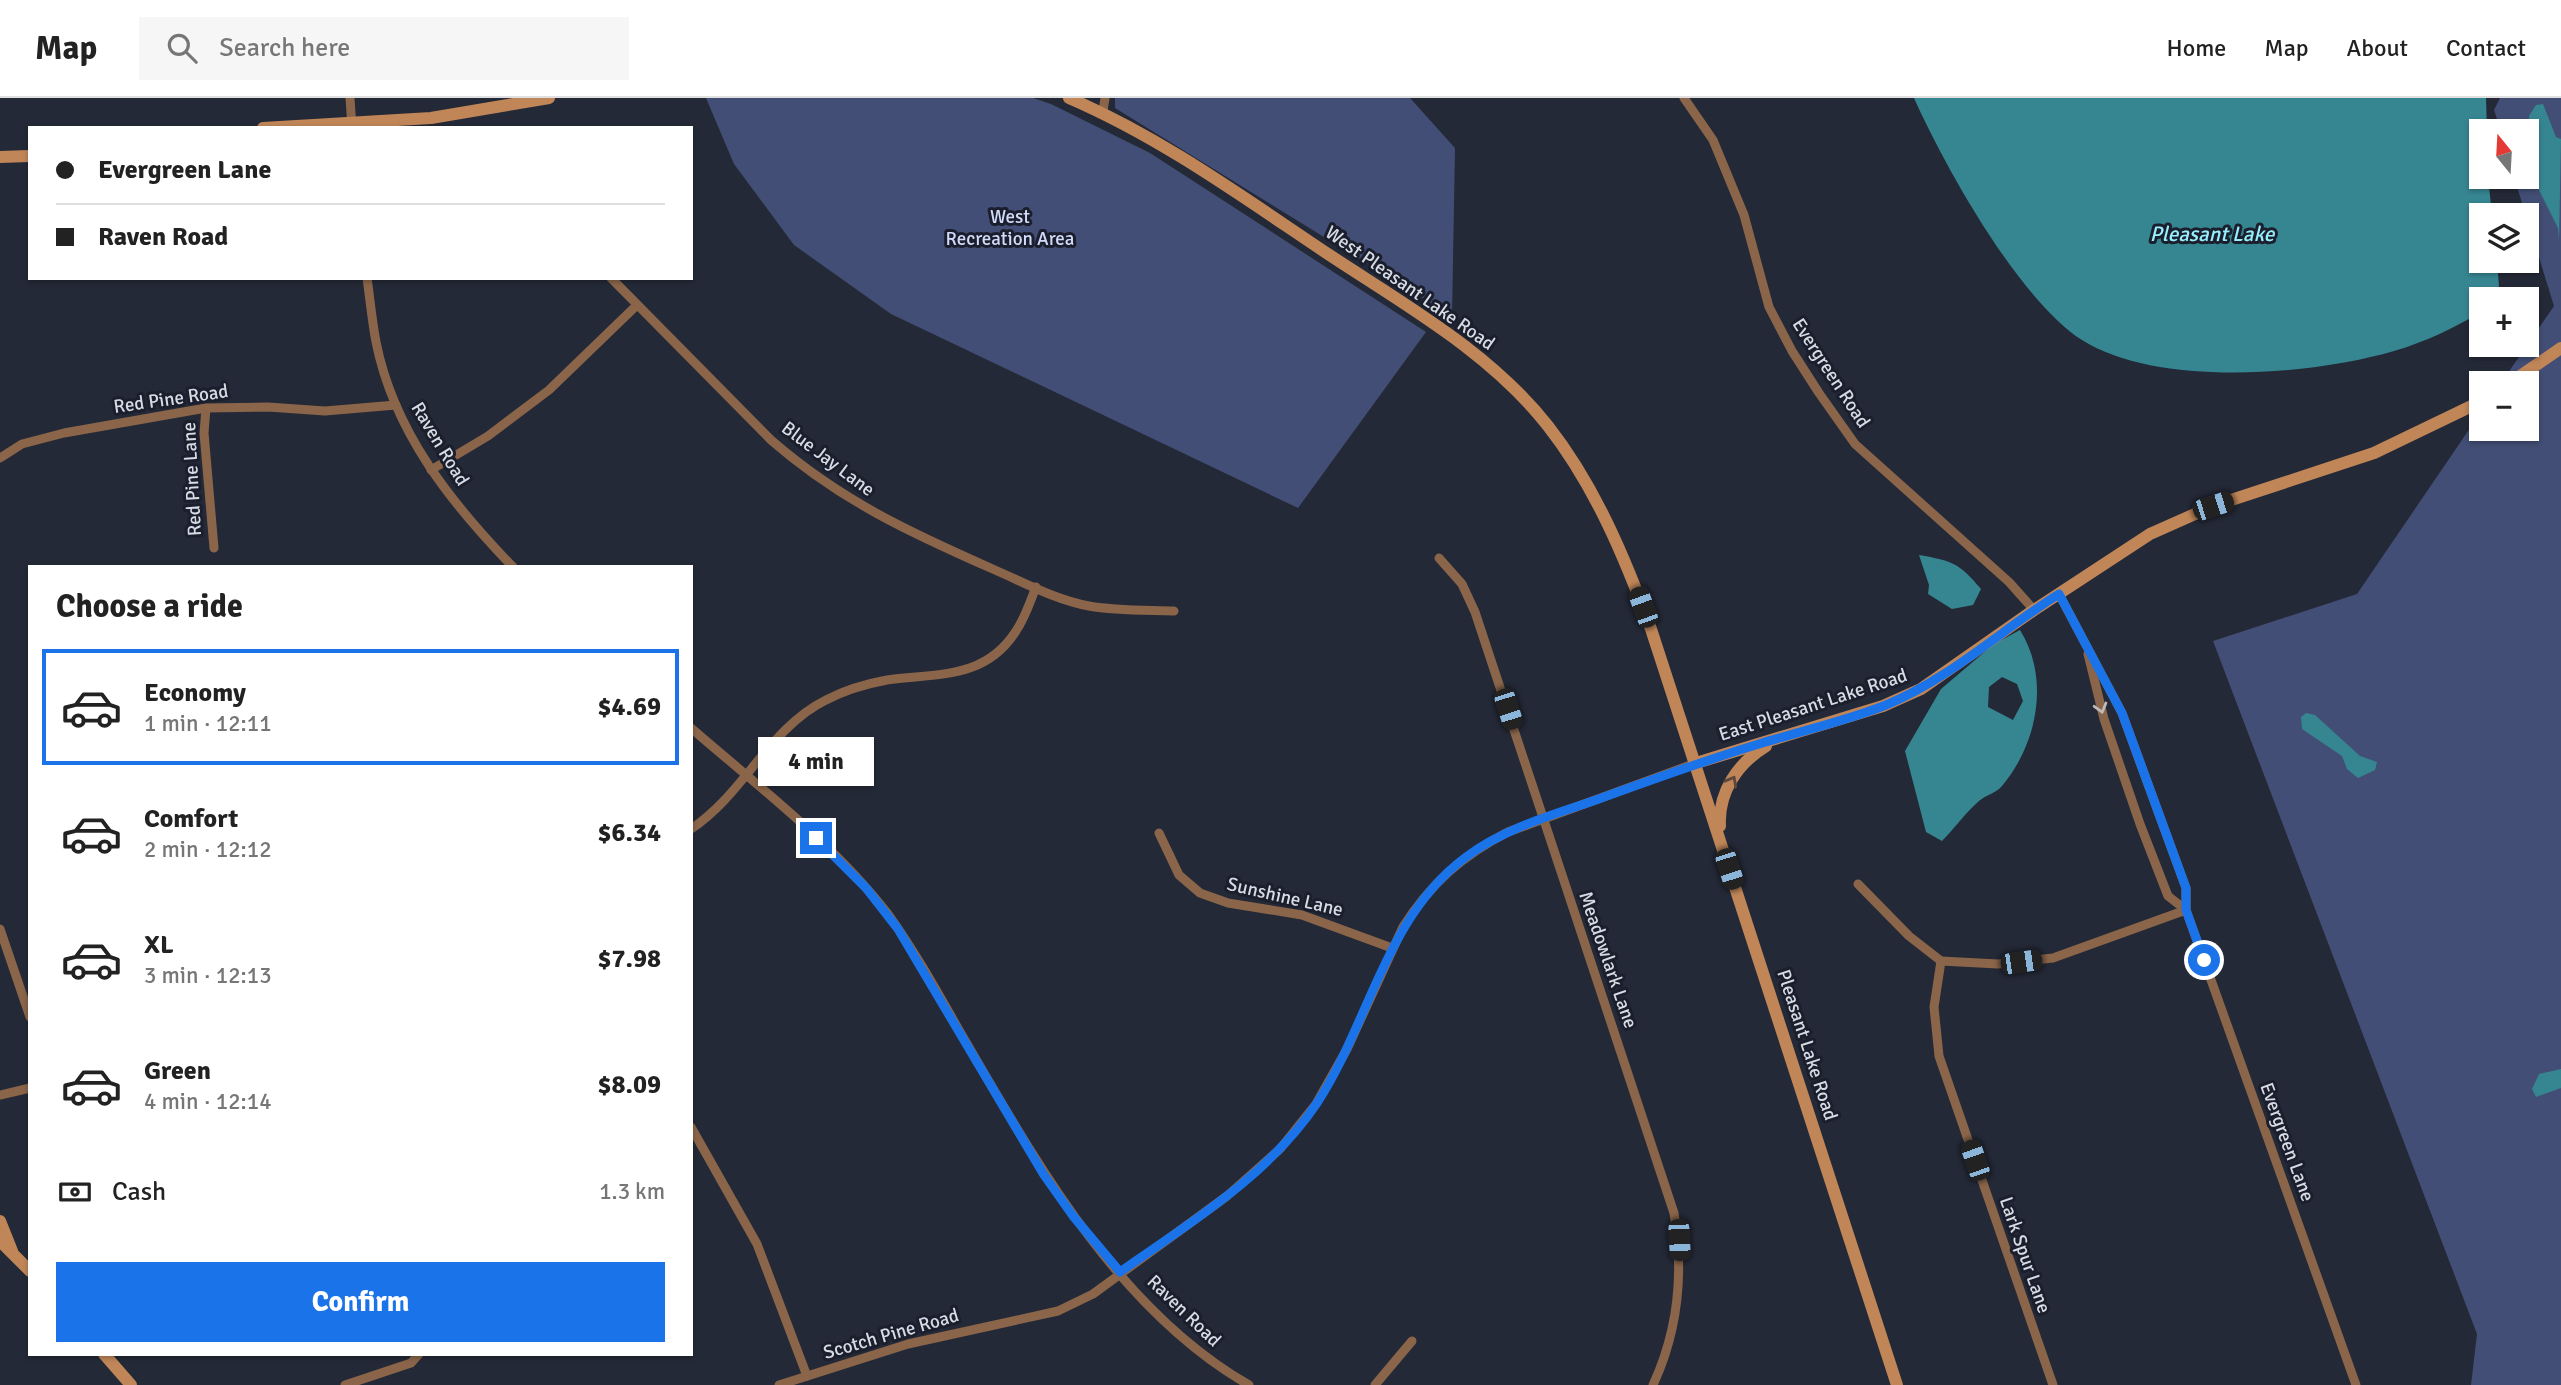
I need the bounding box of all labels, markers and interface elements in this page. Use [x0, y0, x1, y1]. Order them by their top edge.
search box [139, 17, 629, 80]
text: Map [35, 28, 97, 69]
icon: search [163, 29, 201, 67]
text: Search here [219, 32, 350, 64]
text: Home [2166, 33, 2226, 63]
text: Map [2264, 33, 2309, 63]
text: About [2347, 33, 2408, 63]
text: Contact [2446, 33, 2526, 63]
north arrow [2469, 119, 2539, 189]
map controls [2469, 119, 2539, 441]
text: Evergreen Lane [98, 154, 271, 186]
button: layers [2469, 203, 2539, 273]
park label: West Recreation Area [946, 205, 1074, 251]
street label: West Pleasant Lake Road [1321, 220, 1499, 356]
text: Raven Road [98, 221, 228, 253]
water label: Pleasant Lake [2150, 221, 2276, 247]
button: + [2469, 287, 2539, 357]
street label: Evergreen Road [1787, 314, 1875, 432]
button: − [2469, 371, 2539, 441]
street label: Red Pine Road [112, 379, 230, 419]
street label: Raven Road [406, 398, 474, 490]
street label: Blue Jay Lane [777, 416, 879, 502]
street label: Red Pine Lane [177, 421, 207, 537]
car [2190, 490, 2237, 522]
car [1626, 584, 1661, 630]
text: Choose a ride [56, 587, 243, 626]
street label: East Pleasant Lake Road [1716, 663, 1910, 747]
icon: car [60, 676, 123, 739]
text: Economy [144, 677, 246, 709]
car [1492, 686, 1525, 732]
text: $4.69 [597, 691, 661, 723]
one-way arrow [2093, 702, 2107, 714]
text: 1 min · 12:11 [144, 709, 272, 738]
callout: 4 min [758, 736, 874, 786]
text: 4 min [788, 747, 844, 776]
one-way arrow [1723, 776, 1737, 789]
icon: car [60, 802, 123, 865]
text: Comfort [144, 803, 238, 835]
text: $6.34 [597, 817, 661, 849]
route end [800, 822, 832, 854]
text: 2 min · 12:12 [144, 835, 272, 864]
car [1713, 846, 1746, 892]
street label: Sunshine Lane [1225, 872, 1345, 922]
street label: Meadowlark Lane [1573, 888, 1643, 1032]
icon: car [60, 928, 123, 991]
text: XL [144, 929, 174, 961]
text: $7.98 [597, 943, 661, 975]
route start [2188, 944, 2220, 976]
car [1999, 949, 2044, 975]
text: 3 min · 12:13 [144, 961, 272, 990]
street label: Pleasant Lake Road [1771, 966, 1843, 1124]
icon: car [60, 1054, 123, 1117]
text: Green [144, 1055, 211, 1087]
text: $8.09 [597, 1069, 661, 1101]
street label: Evergreen Lane [2254, 1079, 2320, 1205]
text: 4 min · 12:14 [144, 1087, 272, 1116]
car [1959, 1137, 1992, 1183]
icon: cash [56, 1173, 94, 1211]
text: Cash [112, 1176, 166, 1208]
text: 1.3 km [599, 1177, 665, 1206]
street label: Lark Spur Lane [1994, 1194, 2056, 1316]
car [1668, 1218, 1691, 1262]
button: Confirm [56, 1262, 665, 1342]
street label: Raven Road [1142, 1270, 1226, 1352]
street label: Scotch Pine Road [821, 1303, 961, 1365]

